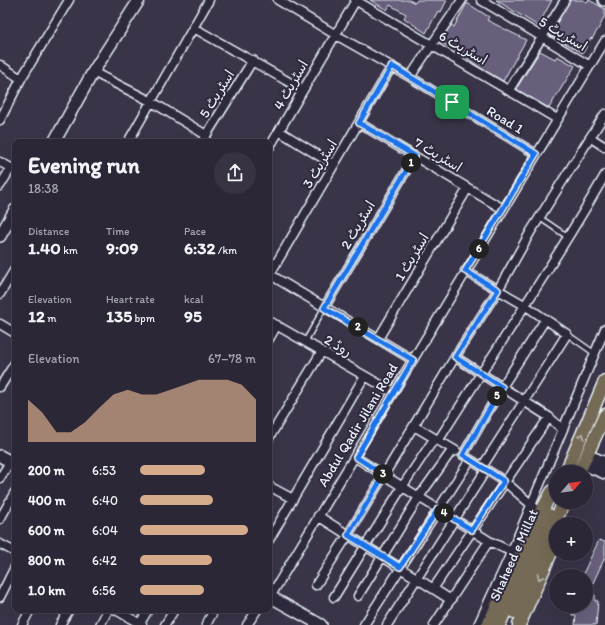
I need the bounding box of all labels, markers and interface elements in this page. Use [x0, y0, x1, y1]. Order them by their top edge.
street label: اسٹریٹ 5 [536, 13, 590, 55]
street label: اسٹریٹ 6 [436, 27, 490, 69]
street label: اسٹریٹ 4 [270, 57, 312, 113]
street label: اسٹریٹ 5 [196, 67, 238, 121]
pin [435, 85, 469, 119]
icon: arrive [441, 91, 463, 113]
street label: Road 1 [484, 102, 527, 138]
street label: اسٹریٹ 7 [411, 134, 465, 176]
street label: اسٹریٹ 3 [299, 137, 341, 191]
text: Evening run [28, 152, 140, 179]
button: share [214, 152, 256, 194]
pin: 1 [401, 153, 421, 173]
text: 1 [408, 156, 414, 169]
text: 18:38 [28, 181, 59, 196]
street label: اسٹریٹ 2 [337, 198, 379, 252]
text: Distance [28, 225, 69, 238]
text: Time [106, 225, 129, 238]
text: Pace [184, 225, 206, 238]
street label: اسٹریٹ 1 [391, 230, 433, 284]
text: 1.40 [28, 238, 61, 258]
text: 9:09 [106, 238, 138, 258]
text: 6:32 [184, 238, 215, 258]
pin: 6 [469, 239, 489, 259]
text: 6 [476, 242, 482, 255]
text: km [61, 244, 78, 257]
text: /km [215, 244, 237, 257]
text: Elevation [28, 293, 72, 306]
text: Heart rate [106, 293, 155, 306]
text: kcal [184, 293, 204, 306]
text: 12 [28, 306, 45, 326]
text: 135 [106, 306, 132, 326]
text: 95 [184, 306, 202, 326]
text: m [45, 312, 57, 325]
text: bpm [132, 312, 155, 325]
pin: 2 [348, 317, 368, 337]
text: 2 [355, 320, 361, 333]
street label: روڈ 2 [321, 331, 355, 361]
text: Elevation [28, 351, 80, 366]
text: 67–78 m [208, 351, 256, 366]
street label: Abdul Qadir Jilani Road [314, 360, 402, 490]
pin: 5 [487, 386, 507, 406]
text: 5 [494, 389, 500, 402]
one-way arrow [577, 433, 585, 440]
text: 200 m [28, 463, 65, 478]
text: 6:53 [92, 463, 116, 478]
pin: 3 [373, 464, 393, 484]
north arrow [549, 465, 593, 509]
map controls [549, 465, 593, 613]
text: 3 [380, 467, 386, 480]
text: 400 m [28, 493, 66, 508]
text: 6:40 [92, 493, 118, 508]
pin: 4 [434, 503, 454, 523]
text: 4 [441, 506, 447, 519]
street label: Shaheed e Millat [486, 506, 542, 604]
button: + [549, 517, 593, 561]
text: 600 m [28, 523, 65, 538]
text: 6:04 [92, 523, 118, 538]
text: 800 m [28, 553, 65, 568]
text: 6:42 [92, 553, 117, 568]
button: − [549, 569, 593, 613]
one-way arrow [537, 573, 545, 580]
text: 1.0 km [28, 583, 65, 598]
text: 6:56 [92, 583, 116, 598]

